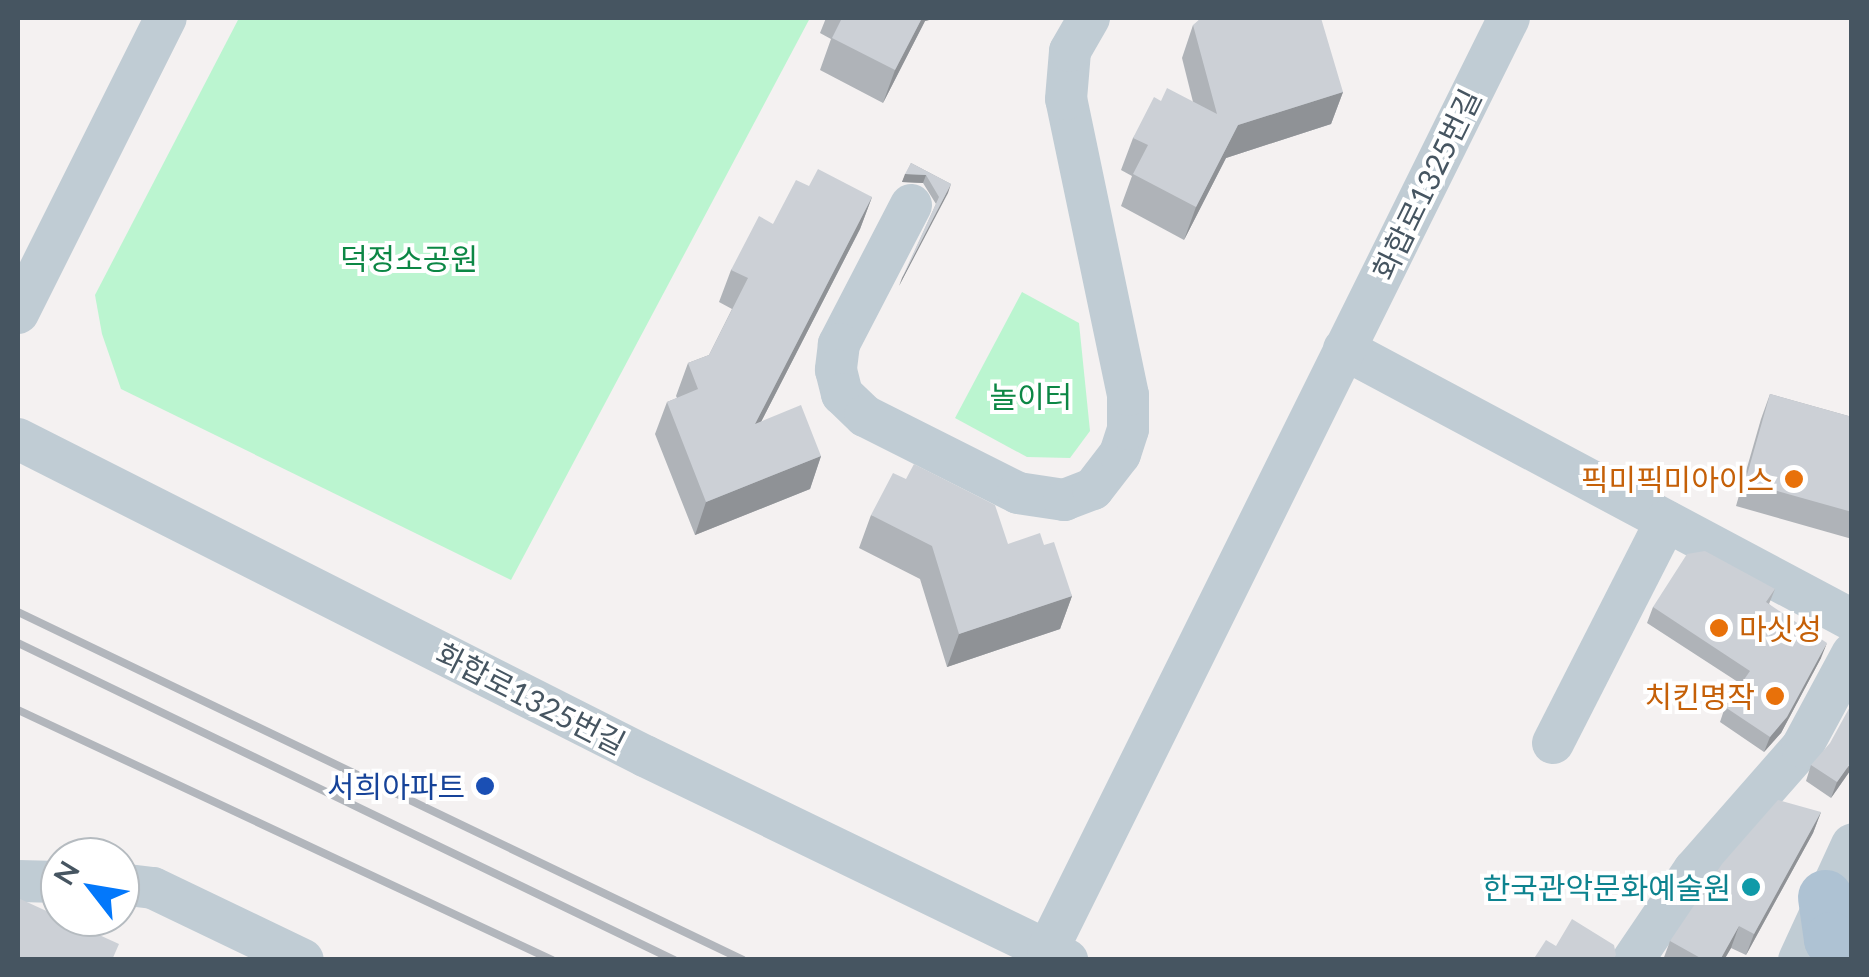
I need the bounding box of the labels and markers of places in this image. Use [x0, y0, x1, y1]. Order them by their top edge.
place label: 픽미픽미아이스 [1581, 461, 1774, 497]
marker: 픽미픽미아이스 [1783, 468, 1805, 490]
place label: 마싯성 [1739, 610, 1822, 646]
marker: 마싯성 [1708, 617, 1730, 639]
place label: 치킨명작 [1645, 678, 1755, 714]
marker: 치킨명작 [1764, 685, 1786, 707]
place label: 서희아파트 [327, 768, 465, 804]
marker: 서희아파트 [474, 775, 496, 797]
place label: 한국관악문화예술원 [1483, 869, 1731, 905]
marker: 한국관악문화예술원 [1740, 876, 1762, 898]

